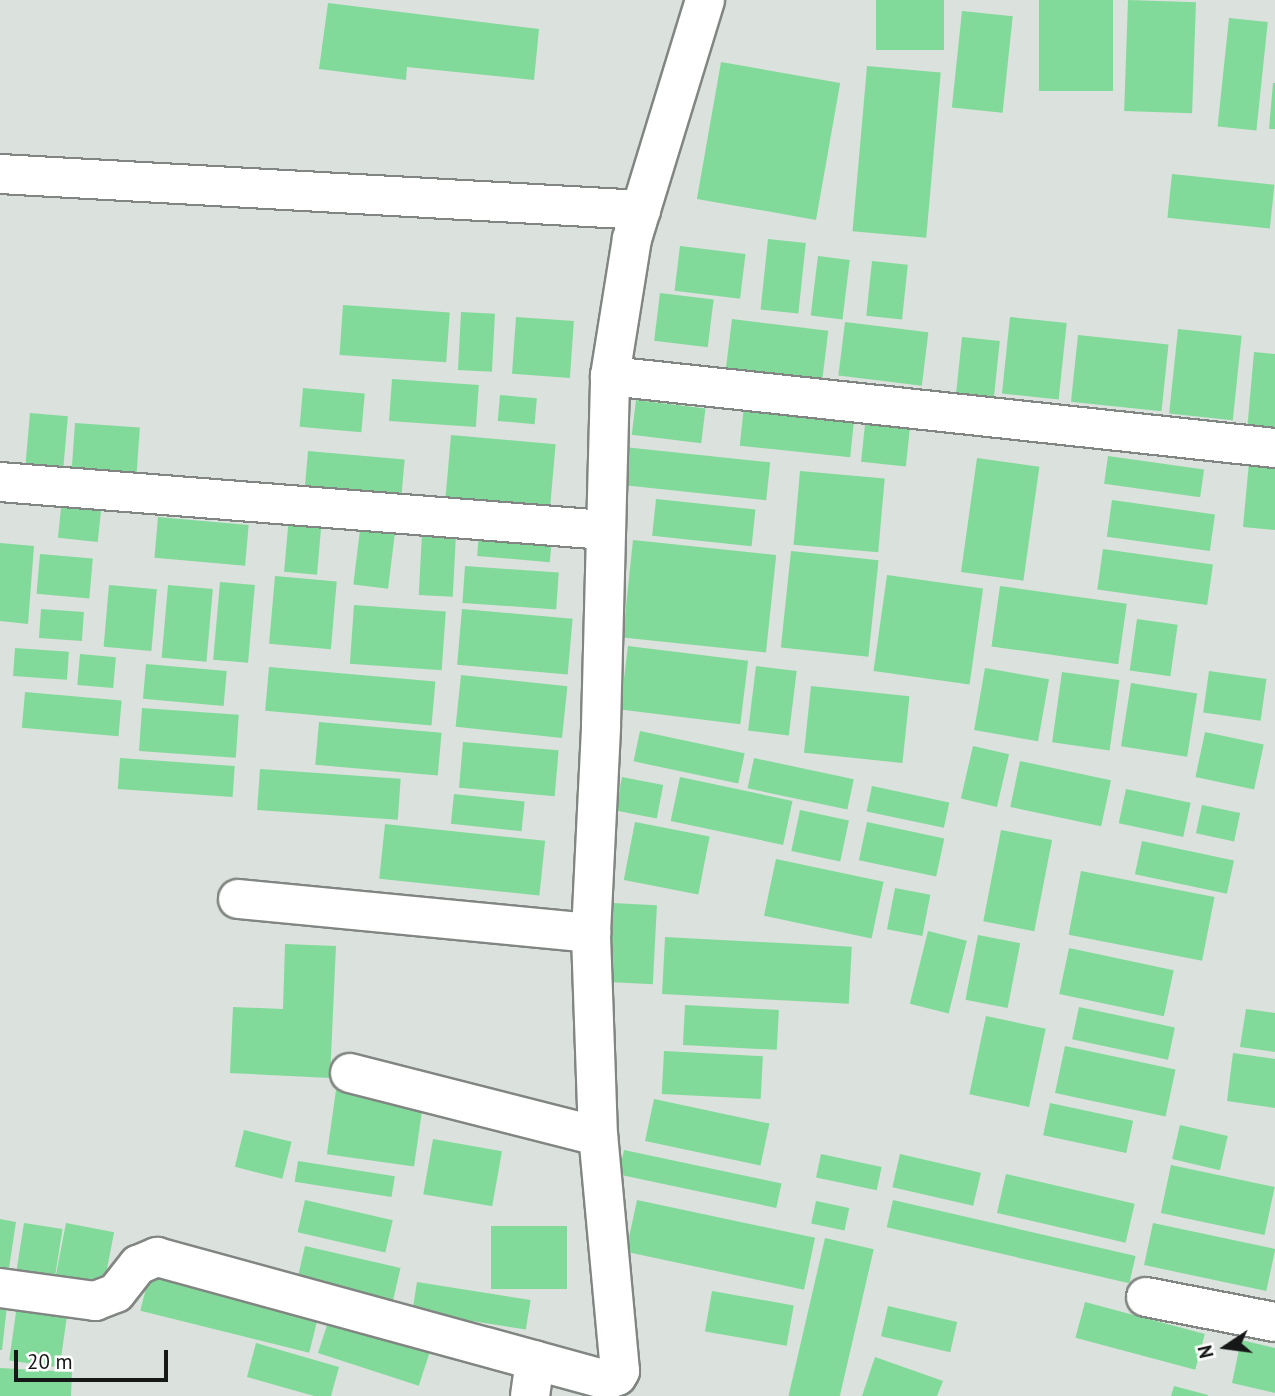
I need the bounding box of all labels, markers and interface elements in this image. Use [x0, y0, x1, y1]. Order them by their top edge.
north arrow [1191, 1312, 1261, 1382]
scale bar [18, 1336, 172, 1380]
text: N [1192, 1343, 1219, 1361]
text: 20 m [27, 1348, 73, 1375]

